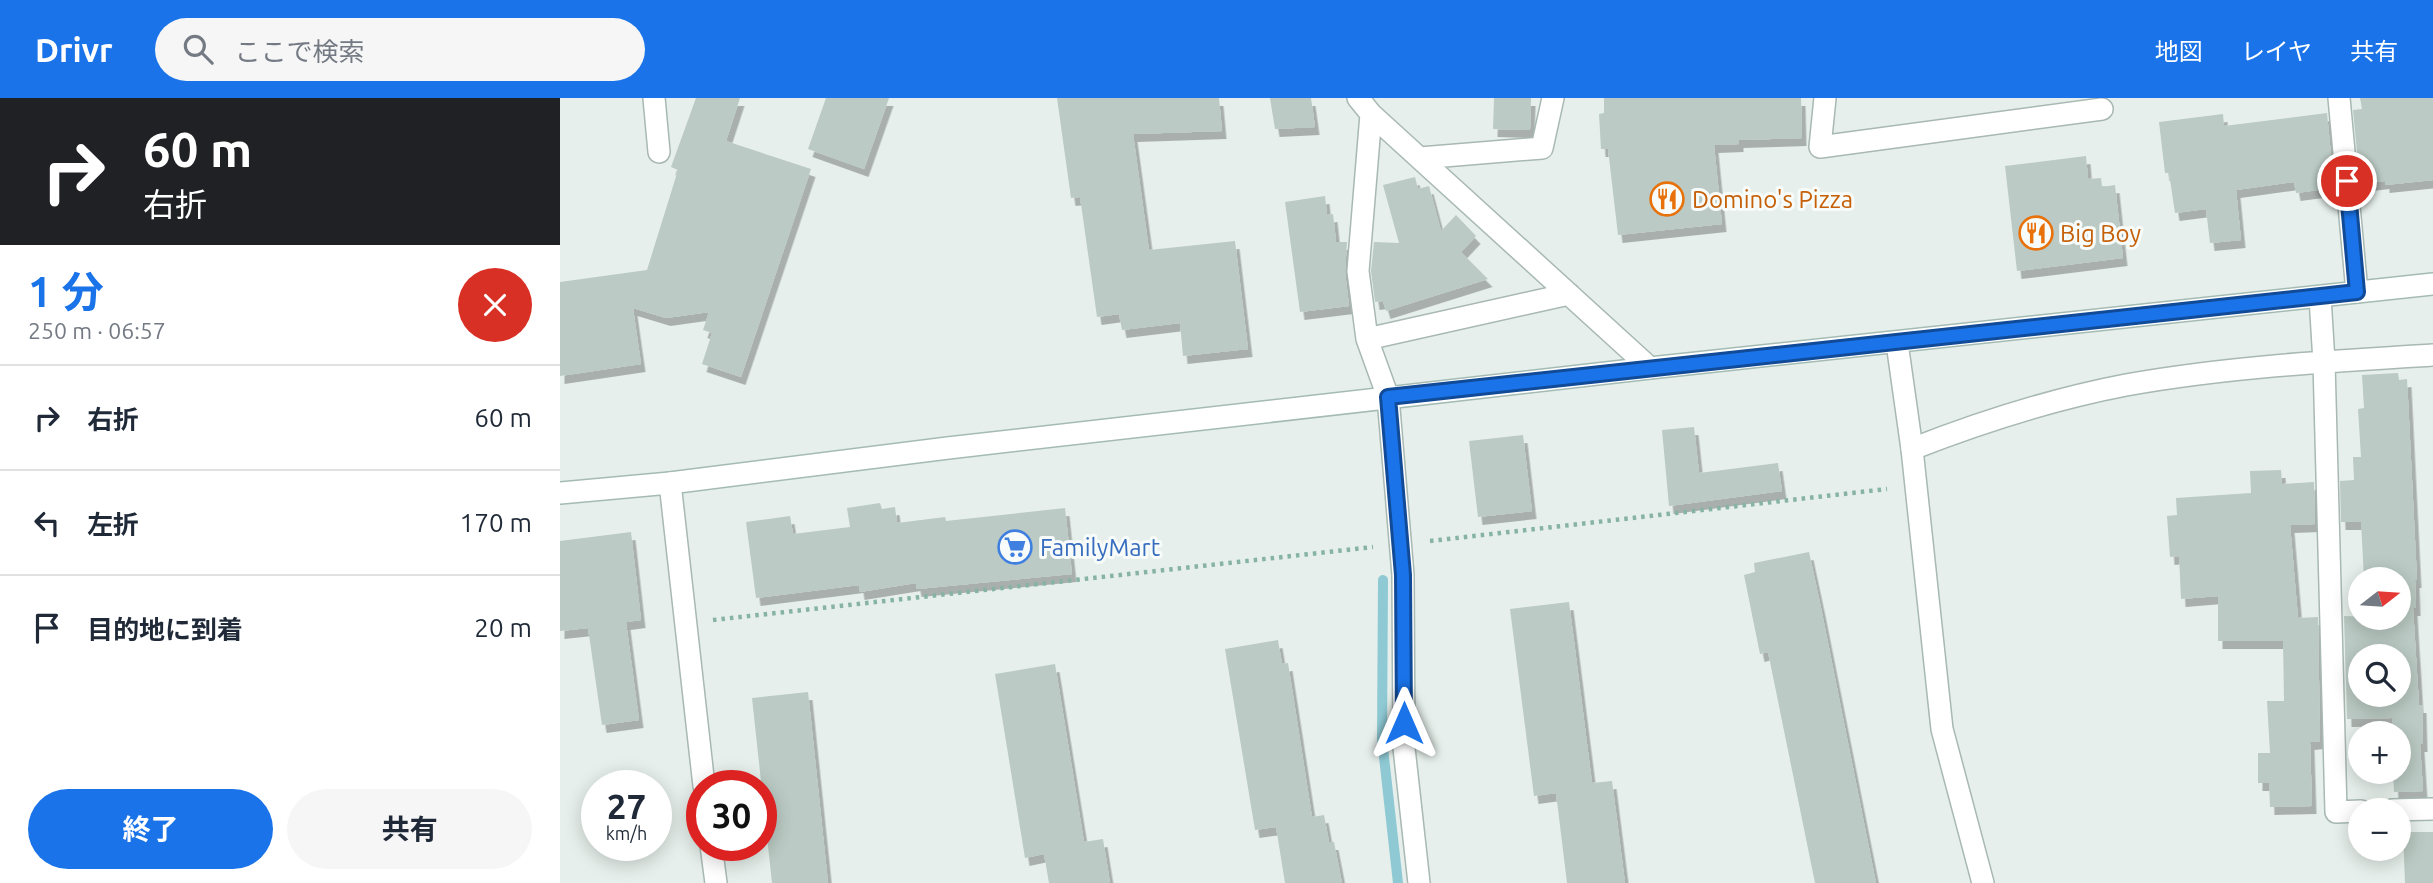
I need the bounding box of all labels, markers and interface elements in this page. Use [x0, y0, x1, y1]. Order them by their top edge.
search box [155, 18, 645, 81]
icon: search [179, 30, 217, 68]
text: Drivr [35, 31, 113, 68]
text: ここで検索 [235, 37, 365, 66]
text: 地図 [2155, 38, 2203, 65]
text: レイヤ [2241, 38, 2312, 65]
text: 共有 [2350, 38, 2398, 65]
text: 60 m [143, 121, 252, 176]
icon: right [28, 126, 119, 217]
pin [2317, 151, 2377, 211]
icon: arrive [2328, 162, 2366, 200]
restaurant icon: Domino's Pizza [1648, 180, 1686, 218]
text: 右折 [143, 186, 207, 222]
place label: Domino's Pizza [1692, 186, 1853, 213]
restaurant icon: Big Boy [2017, 214, 2055, 252]
place label: Big Boy [2060, 220, 2142, 247]
text: 1 分 [28, 268, 104, 315]
button: close [458, 268, 532, 342]
text: 250 m · 06:57 [28, 318, 166, 343]
icon: right [28, 399, 66, 437]
text: 60 m [474, 403, 532, 432]
text: 右折 [87, 405, 139, 434]
icon: left [28, 504, 66, 542]
text: 170 m [460, 508, 532, 537]
text: 左折 [87, 510, 139, 539]
supermarket icon: FamilyMart [996, 528, 1034, 566]
place label: FamilyMart [1040, 534, 1161, 561]
north arrow [2348, 567, 2412, 630]
map controls [2348, 567, 2411, 861]
icon: arrive [28, 609, 66, 647]
text: 20 m [474, 613, 532, 642]
text: 目的地に到着 [87, 615, 243, 644]
button: search [2348, 644, 2411, 707]
position arrow [1367, 686, 1441, 760]
button: + [2348, 721, 2411, 784]
speed limit sign: 30 [686, 770, 777, 861]
text: 27 [607, 786, 646, 826]
button: 終了 [28, 789, 273, 869]
button: 共有 [287, 789, 532, 869]
button: − [2348, 798, 2411, 861]
text: km/h [606, 823, 647, 843]

